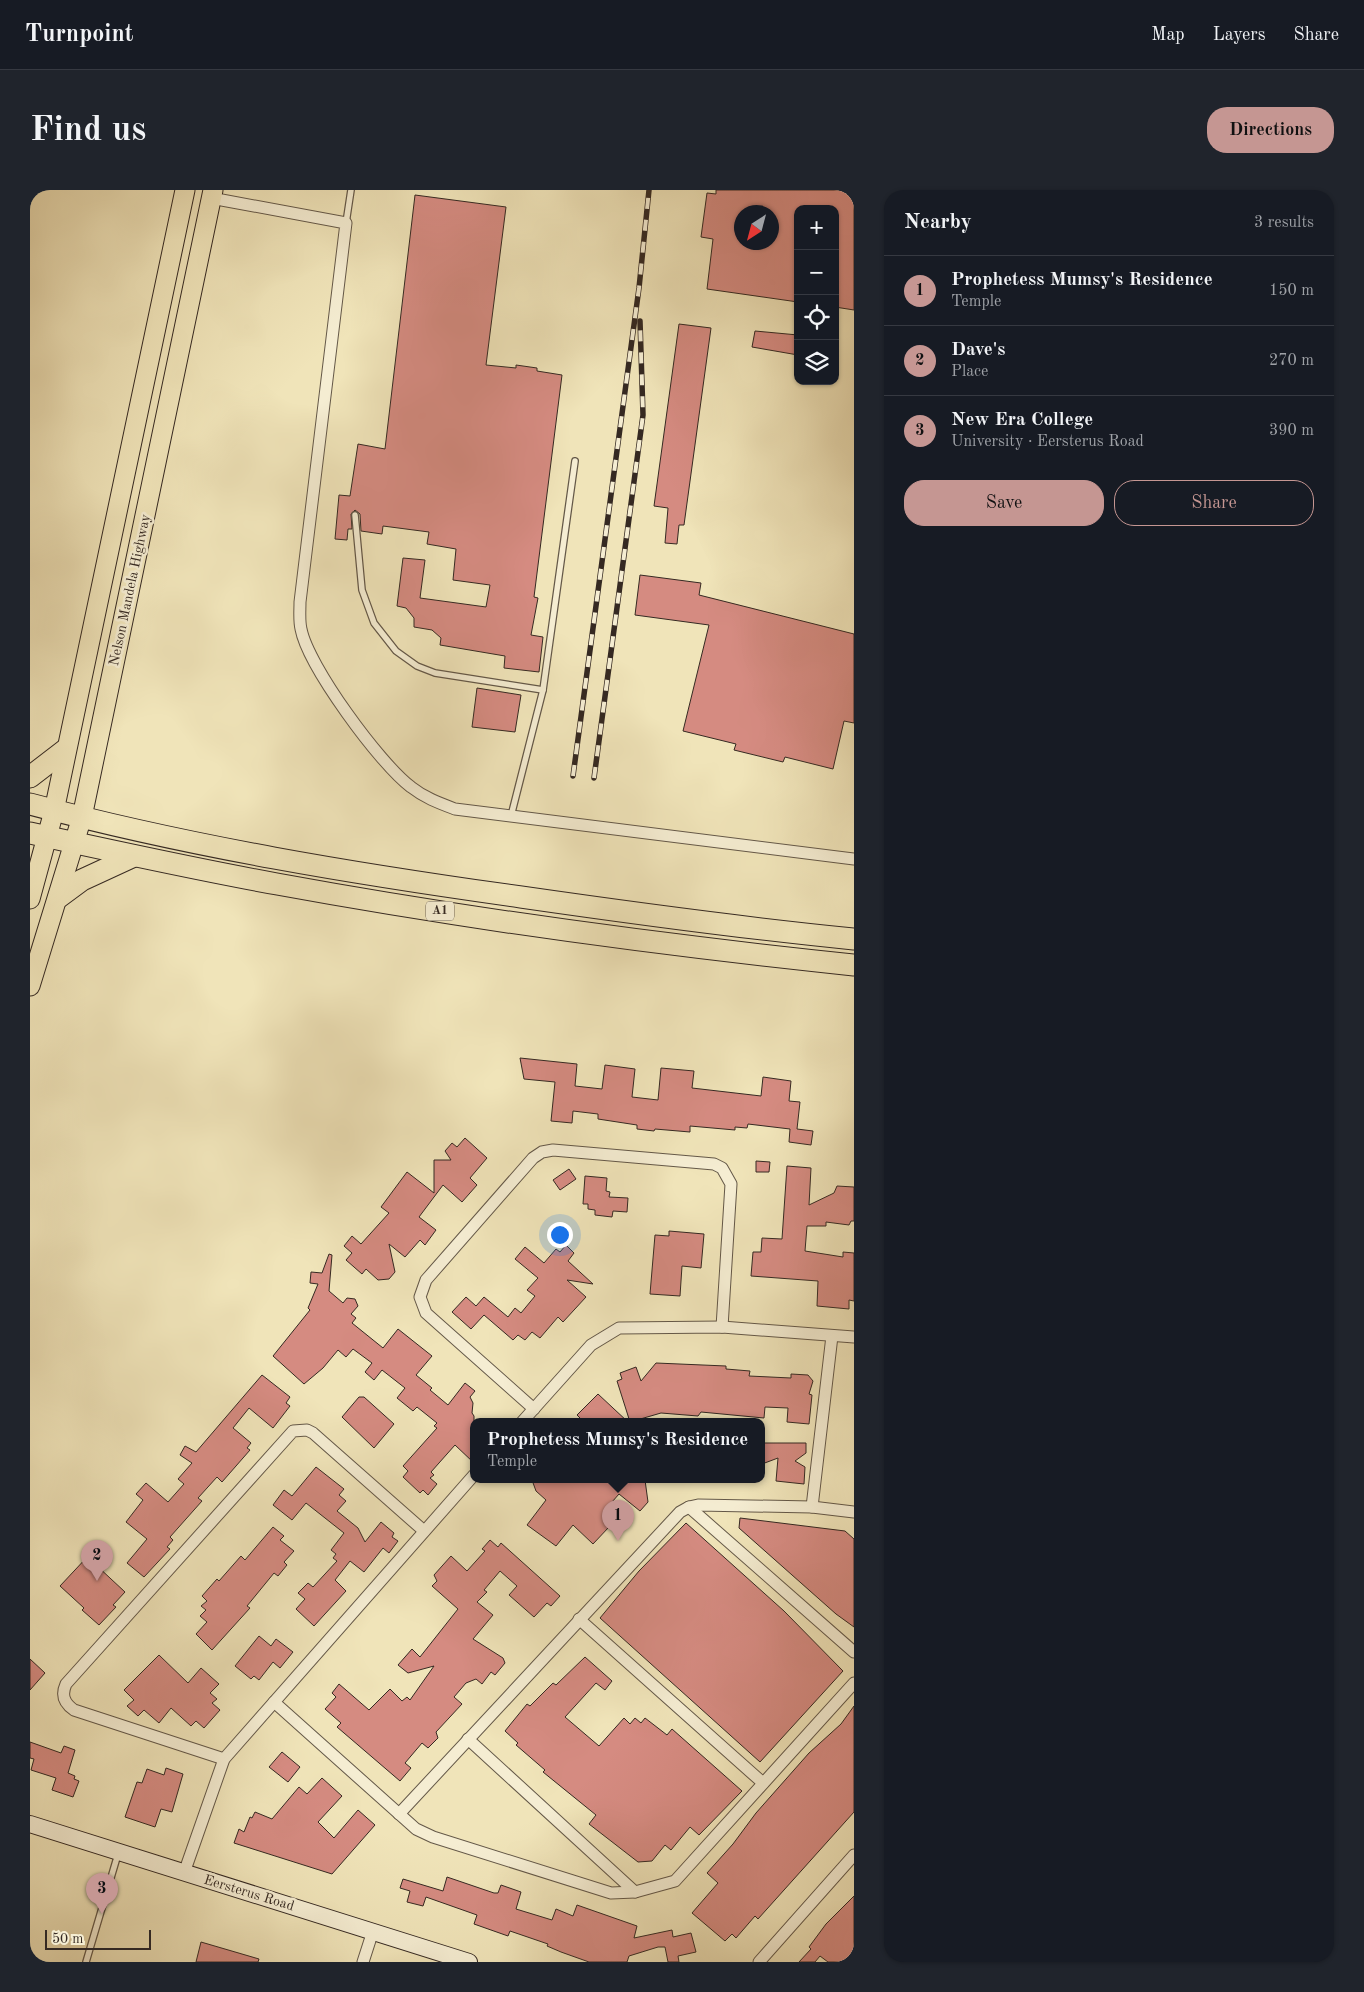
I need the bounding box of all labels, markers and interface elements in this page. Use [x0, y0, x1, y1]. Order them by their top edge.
text: Turnpoint [25, 23, 133, 47]
text: Map [1151, 26, 1185, 44]
text: Layers [1213, 26, 1265, 44]
text: Share [1293, 26, 1339, 44]
button: Directions [1207, 107, 1334, 153]
text: Find us [30, 113, 146, 148]
north arrow [734, 205, 779, 250]
map controls [794, 205, 839, 385]
button: + [794, 205, 839, 250]
text: Nearby [904, 212, 972, 233]
text: 3 results [1254, 215, 1314, 231]
button: − [794, 250, 839, 295]
text: Prophetess Mumsy's Residence [951, 271, 1213, 290]
text: 1 [915, 283, 925, 299]
text: 150 m [1269, 283, 1314, 299]
text: Temple [951, 294, 1001, 310]
button: locate [794, 295, 839, 340]
button: layers [794, 340, 839, 385]
text: Dave's [951, 341, 1005, 360]
text: 2 [915, 353, 925, 369]
text: 270 m [1269, 353, 1314, 369]
text: Place [951, 364, 988, 380]
text: New Era College [951, 411, 1093, 430]
text: 3 [915, 423, 925, 439]
text: 390 m [1269, 423, 1314, 439]
text: University · Eersterus Road [951, 434, 1144, 450]
button: Save [904, 480, 1104, 526]
button: Share [1114, 480, 1314, 526]
street label: Nelson Mandela Highway [107, 512, 153, 667]
road number: A1 [426, 901, 454, 920]
your location [547, 1222, 573, 1248]
popup [470, 1418, 765, 1483]
text: Prophetess Mumsy's Residence [487, 1431, 748, 1450]
text: Temple [487, 1454, 537, 1470]
pin: 1 [602, 1500, 634, 1541]
pin: 2 [81, 1540, 113, 1581]
pin: 3 [86, 1873, 118, 1914]
street label: Eersterus Road [202, 1873, 296, 1913]
scale bar [45, 1927, 151, 1950]
text: 50 m [52, 1932, 83, 1946]

